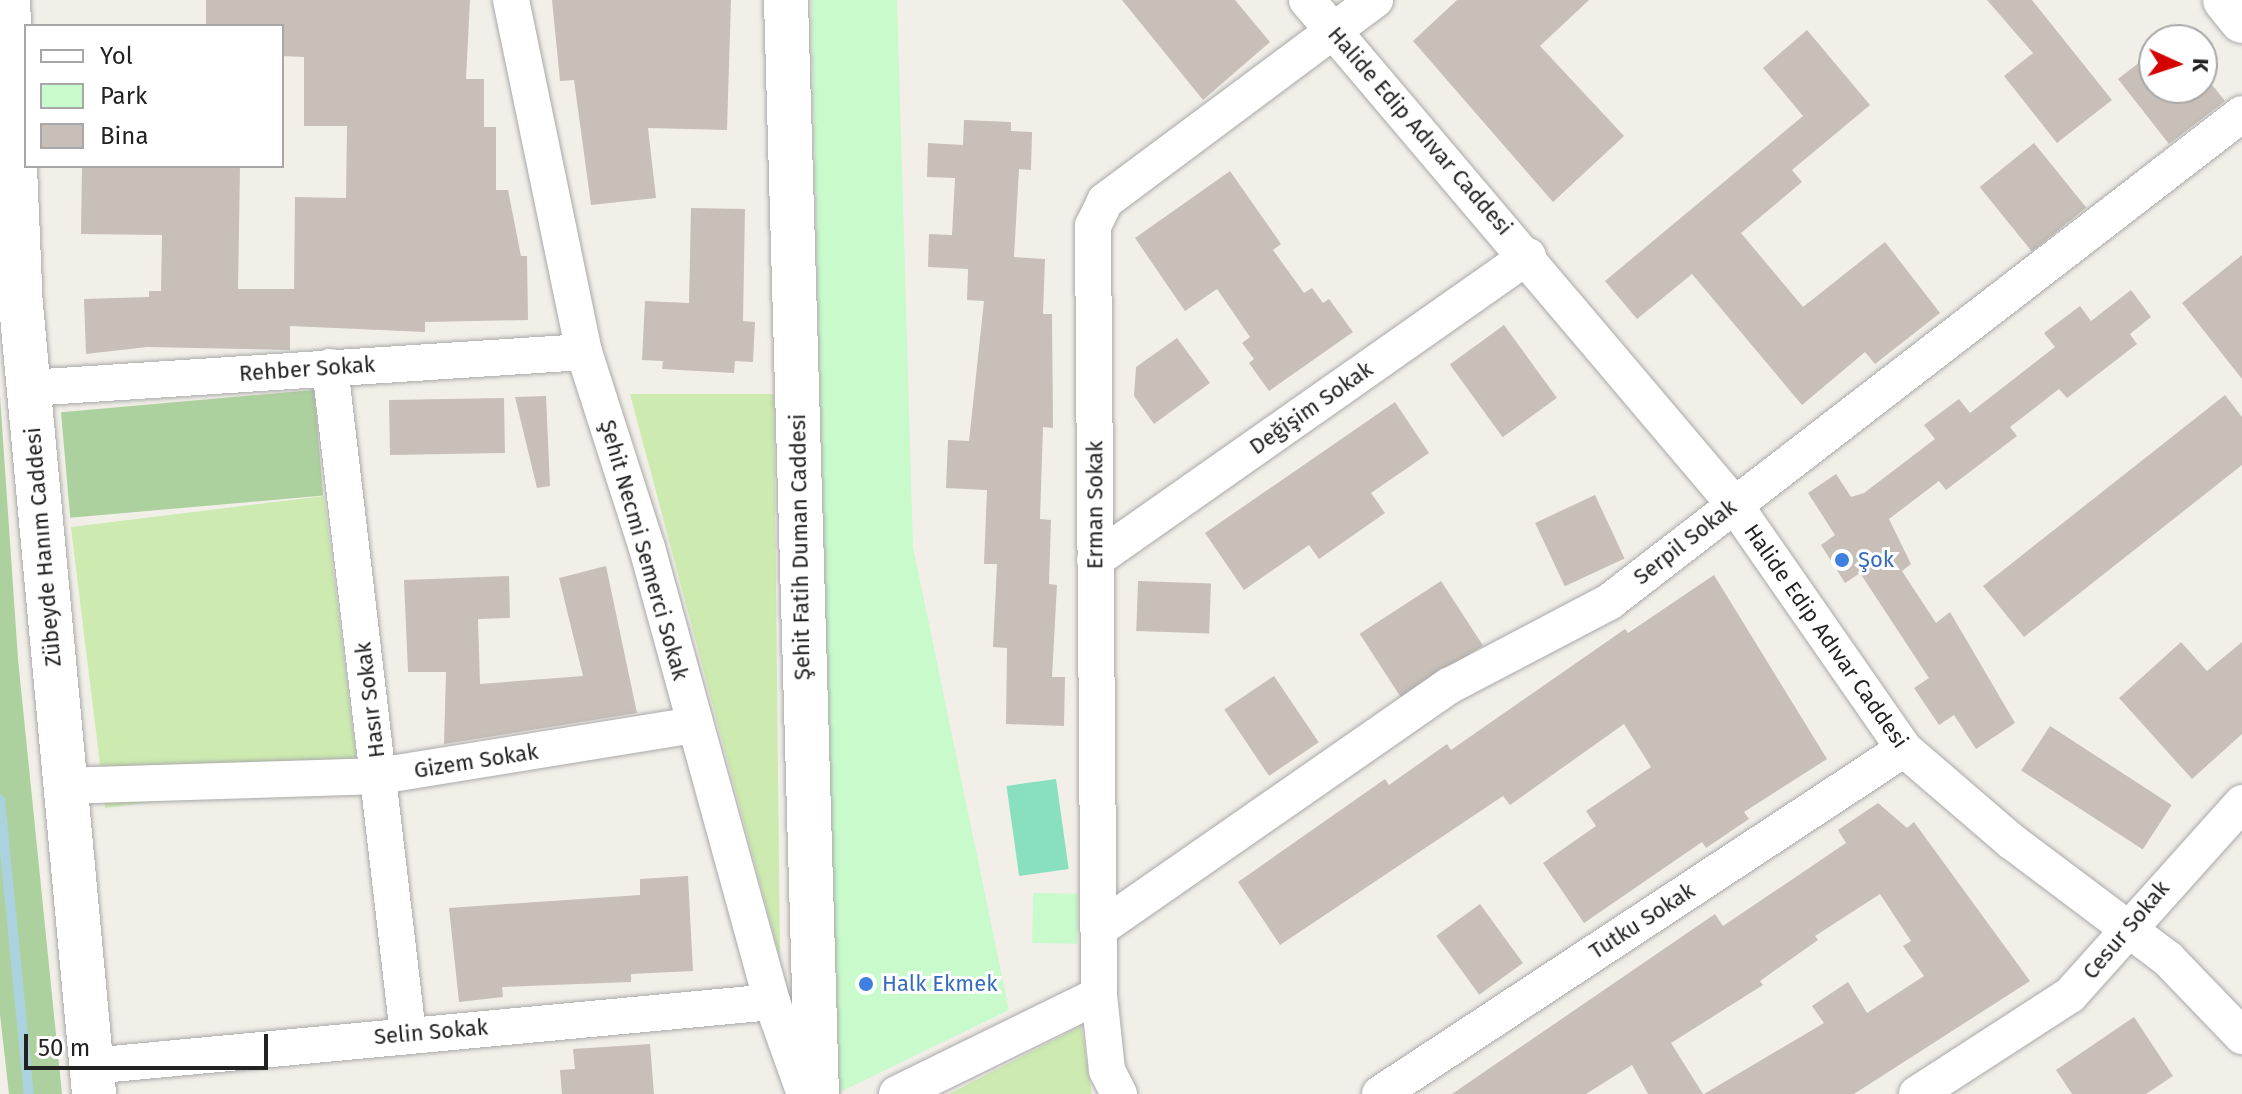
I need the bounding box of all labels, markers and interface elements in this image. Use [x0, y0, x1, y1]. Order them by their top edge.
street label: Halide Edip Adıvar Caddesi [1322, 21, 1518, 241]
legend [24, 24, 284, 168]
north arrow [2138, 24, 2218, 104]
text: Yol [100, 42, 133, 70]
text: K [2187, 58, 2214, 73]
text: Park [100, 82, 147, 110]
text: Bina [100, 122, 148, 150]
street label: Rehber Sokak [238, 351, 376, 387]
street label: Değişim Sokak [1244, 356, 1378, 460]
street label: Şehit Fatih Duman Caddesi [784, 414, 816, 680]
street label: Şehit Necmi Semerci Sokak [594, 417, 694, 683]
street label: Zübeyde Hanım Caddesi [19, 426, 67, 668]
street label: Erman Sokak [1082, 441, 1108, 569]
street label: Serpil Sokak [1628, 494, 1742, 590]
street label: Halide Edip Adıvar Caddesi [1738, 519, 1914, 753]
place label: Şok [1858, 547, 1894, 573]
marker: Şok [1833, 551, 1851, 569]
street label: Hasır Sokak [350, 641, 390, 759]
street label: Gizem Sokak [412, 738, 540, 784]
street label: Cesur Sokak [2077, 875, 2175, 985]
street label: Tutku Sokak [1584, 877, 1700, 965]
place label: Halk Ekmek [882, 971, 997, 997]
marker: Halk Ekmek [857, 975, 875, 993]
street label: Selin Sokak [373, 1014, 489, 1050]
scale bar [28, 1018, 272, 1068]
text: 50 m [38, 1034, 90, 1062]

